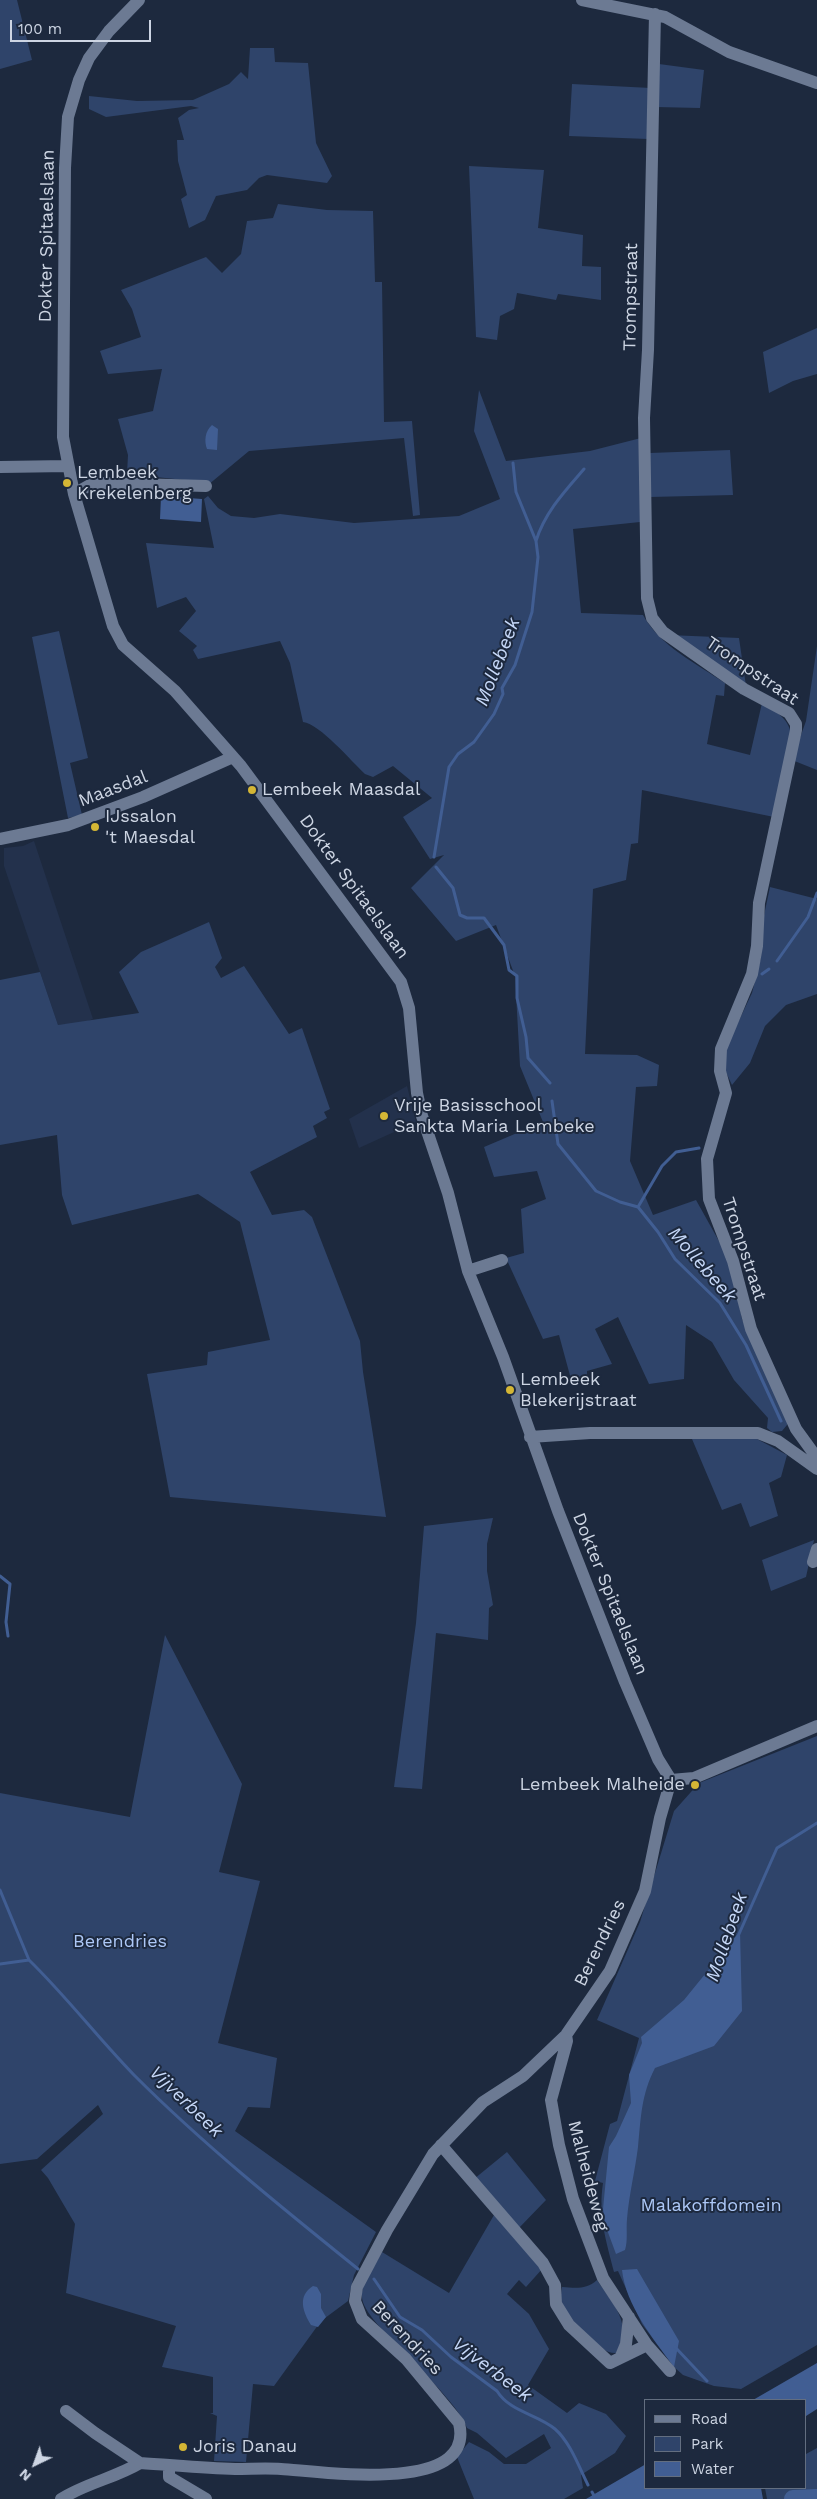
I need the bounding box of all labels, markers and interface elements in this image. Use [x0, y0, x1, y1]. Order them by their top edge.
scale bar [12, 10, 154, 42]
text: 100 m [18, 20, 62, 38]
street label: Dokter Spitaelslaan [35, 149, 59, 323]
street label: Trompstraat [619, 243, 643, 351]
place label: Lembeek Krekelenberg [77, 462, 192, 504]
marker: Lembeek Krekelenberg [61, 477, 73, 489]
water label: Mollebeek [471, 615, 525, 709]
street label: Trompstraat [701, 632, 803, 710]
street label: Maasdal [75, 766, 151, 812]
place label: Lembeek Maasdal [262, 779, 421, 801]
marker: Lembeek Maasdal [246, 784, 258, 796]
place label: IJssalon 't Maesdal [105, 806, 195, 849]
street label: Dokter Spitaelslaan [294, 811, 414, 963]
marker: IJssalon 't Maesdal [89, 821, 101, 833]
place label: Vrije Basisschool Sankta Maria Lembeke [394, 1095, 595, 1138]
marker: Vrije Basisschool Sankta Maria Lembeke [378, 1110, 390, 1122]
street label: Trompstraat [717, 1194, 771, 1304]
water label: Mollebeek [663, 1222, 741, 1308]
place label: Lembeek Blekerijstraat [520, 1369, 637, 1412]
marker: Lembeek Blekerijstraat [504, 1384, 516, 1396]
street label: Dokter Spitaelslaan [568, 1510, 652, 1678]
place label: Lembeek Malheide [520, 1774, 685, 1796]
marker: Lembeek Malheide [689, 1779, 701, 1791]
water label: Mollebeek [701, 1889, 753, 1985]
street label: Berendries [570, 1896, 630, 1990]
park label: Berendries [73, 1931, 167, 1953]
water label: Vijverbeek [144, 2061, 228, 2143]
street label: Malheideweg [563, 2118, 613, 2234]
park label: Malakoffdomein [640, 2195, 782, 2217]
street label: Berendries [367, 2296, 447, 2380]
water label: Vijverbeek [448, 2333, 536, 2407]
legend [644, 2399, 807, 2489]
text: Road [691, 2410, 728, 2428]
text: Park [691, 2435, 723, 2453]
place label: Joris Danau [193, 2436, 297, 2458]
north arrow [10, 2439, 60, 2489]
marker: Joris Danau [177, 2441, 189, 2453]
text: Water [691, 2460, 734, 2478]
text: N [16, 2466, 34, 2485]

